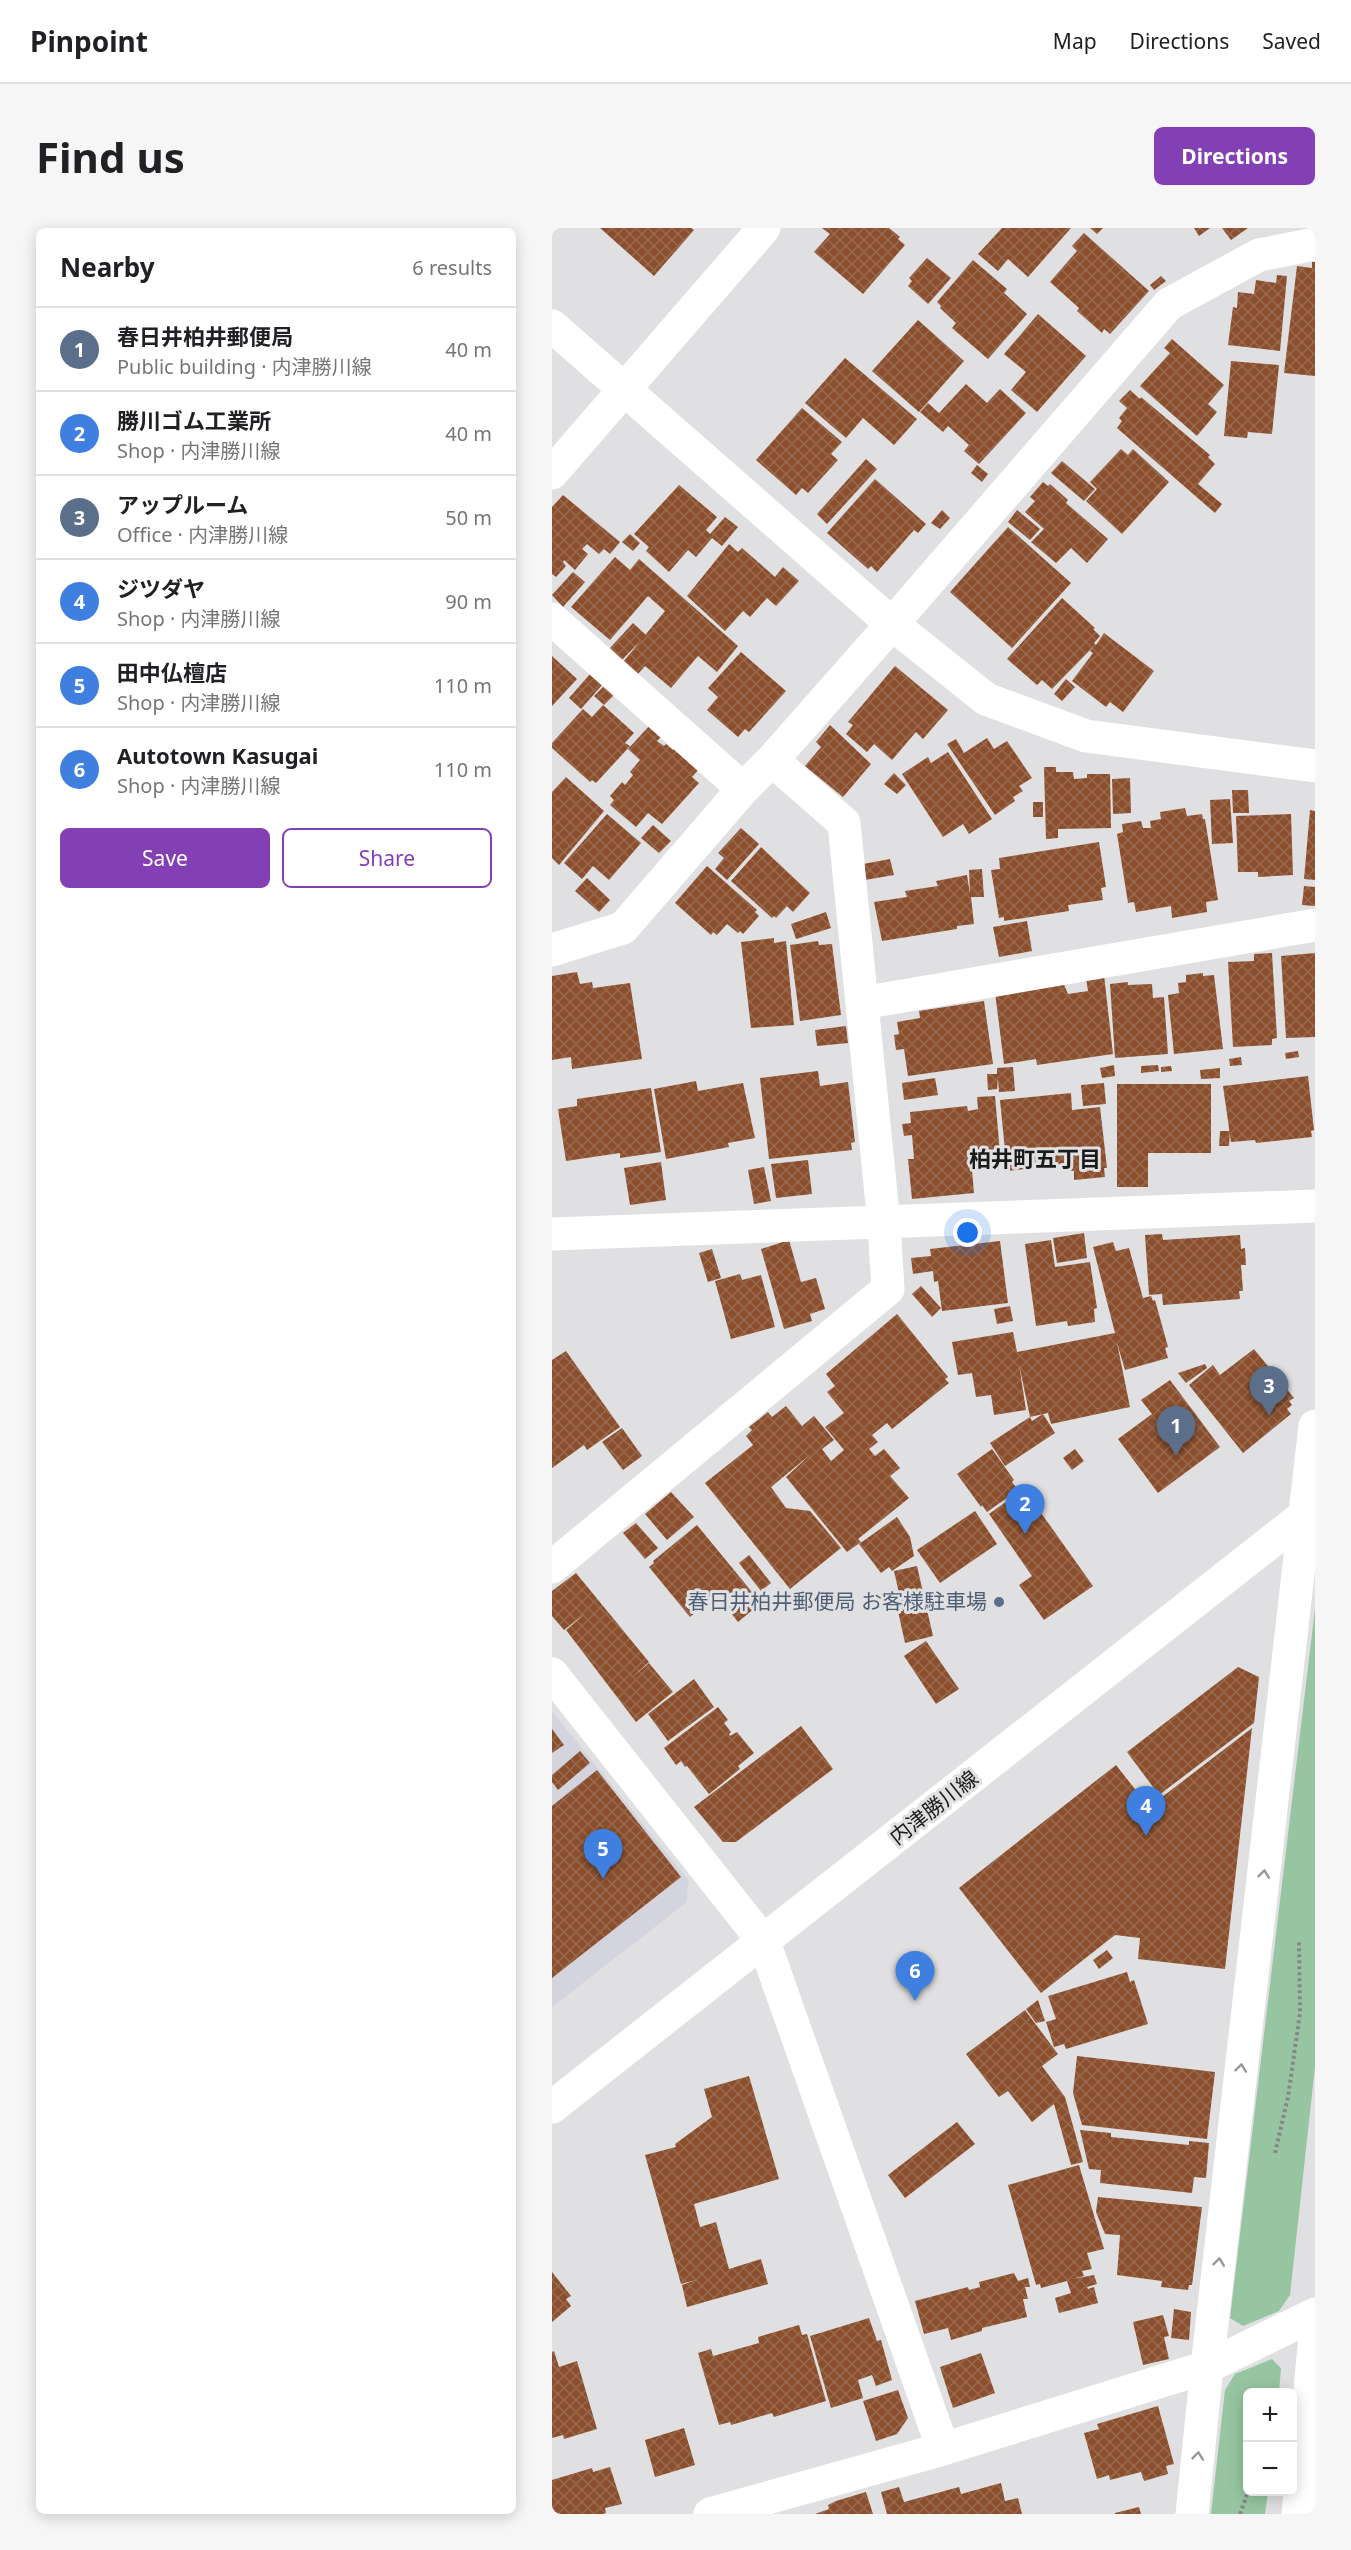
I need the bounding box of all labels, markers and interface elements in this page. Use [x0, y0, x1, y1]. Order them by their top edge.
text: Pinpoint [30, 22, 148, 60]
text: Map [1053, 27, 1097, 55]
text: Directions [1130, 27, 1229, 55]
text: Saved [1262, 27, 1321, 55]
button: Directions [1154, 127, 1315, 185]
text: Find us [36, 128, 185, 185]
text: Nearby [60, 249, 155, 285]
text: 6 results [412, 254, 492, 281]
text: 春日井柏井郵便局 [117, 321, 293, 351]
text: 1 [74, 336, 85, 363]
text: 40 m [445, 336, 492, 363]
text: Public building · 内津勝川線 [117, 353, 372, 380]
text: 勝川ゴム工業所 [117, 405, 271, 435]
text: 2 [74, 420, 85, 447]
text: 40 m [445, 420, 492, 447]
text: Shop · 内津勝川線 [117, 437, 281, 464]
text: アップルーム [117, 489, 248, 519]
text: 3 [74, 504, 85, 531]
text: 50 m [445, 504, 492, 531]
text: Office · 内津勝川線 [117, 521, 288, 548]
text: ジツダヤ [117, 573, 205, 603]
text: 4 [74, 588, 85, 615]
text: 90 m [445, 588, 492, 615]
text: Shop · 内津勝川線 [117, 605, 281, 632]
text: 田中仏檀店 [117, 657, 227, 687]
text: 5 [74, 672, 85, 699]
text: 110 m [434, 672, 492, 699]
text: Shop · 内津勝川線 [117, 689, 281, 716]
text: Autotown Kasugai [117, 740, 318, 770]
text: 6 [74, 756, 85, 783]
text: 110 m [434, 756, 492, 783]
text: Shop · 内津勝川線 [117, 772, 281, 799]
button: Save [60, 828, 270, 888]
button: Share [282, 828, 492, 888]
district label: 柏井町五丁目 [969, 1143, 1101, 1173]
your location [953, 1218, 982, 1247]
pin: 3 [1250, 1366, 1288, 1416]
pin: 1 [1156, 1406, 1196, 1456]
pin: 2 [1006, 1484, 1044, 1534]
place label: 春日井柏井郵便局 お客様駐車場 [688, 1587, 987, 1615]
marker: 春日井柏井郵便局 お客様駐車場 [992, 1595, 1006, 1609]
street label: 内津勝川線 [883, 1764, 983, 1851]
pin: 4 [1126, 1786, 1166, 1836]
pin: 5 [584, 1830, 622, 1879]
one-way arrow [1257, 1870, 1269, 1879]
pin: 6 [896, 1952, 934, 2001]
one-way arrow [1234, 2064, 1247, 2073]
one-way arrow [1212, 2257, 1225, 2266]
map controls [1243, 2388, 1297, 2496]
button: + [1243, 2388, 1297, 2442]
button: − [1243, 2442, 1297, 2496]
one-way arrow [1191, 2451, 1204, 2460]

